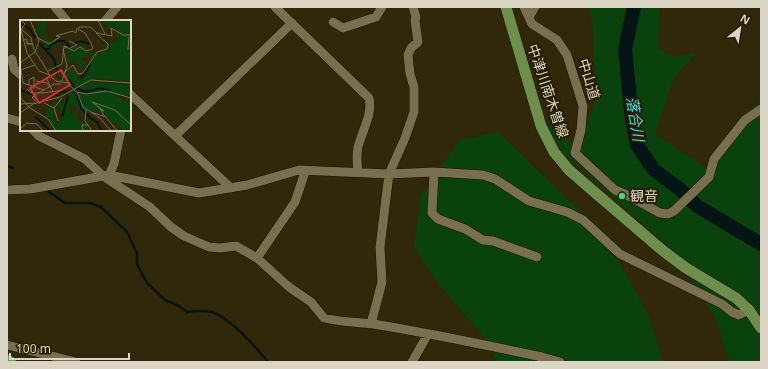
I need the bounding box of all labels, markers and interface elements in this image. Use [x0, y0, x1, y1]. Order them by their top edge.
north arrow [720, 8, 760, 48]
text: N [738, 10, 753, 28]
inset map [20, 20, 131, 131]
street label: 中津川南木曽線 [524, 41, 573, 140]
street label: 中山道 [574, 56, 605, 102]
water label: 落合川 [623, 95, 650, 145]
place label: 観音 [630, 186, 658, 205]
marker: 観音 [617, 191, 627, 201]
scale bar [10, 335, 129, 361]
text: 100 m [16, 340, 51, 357]

